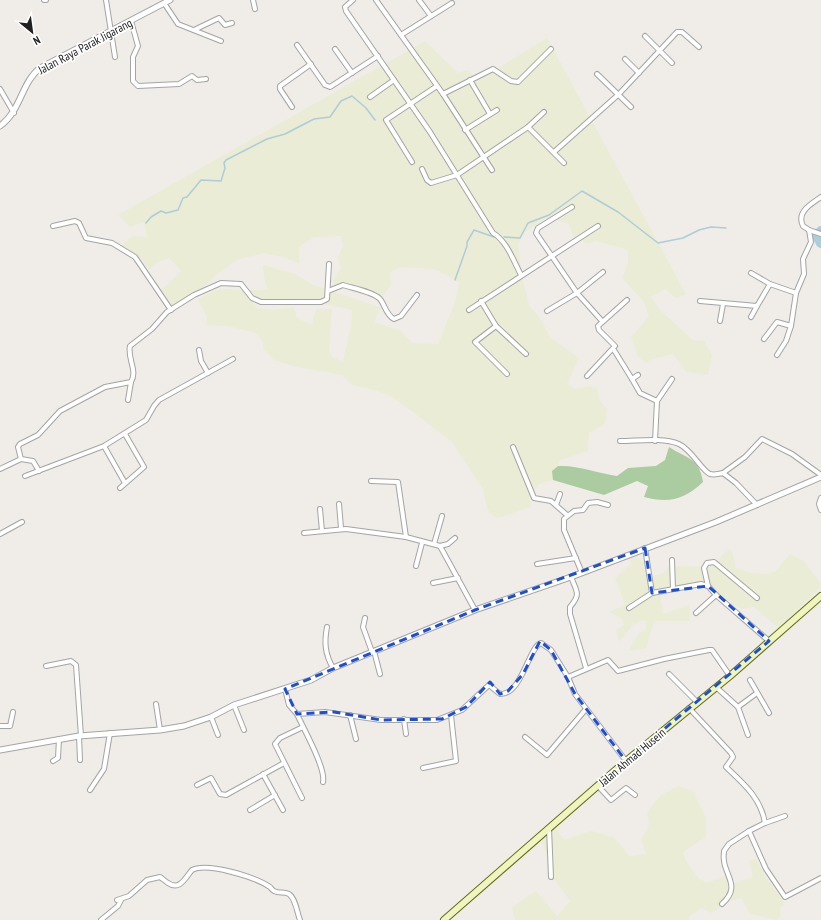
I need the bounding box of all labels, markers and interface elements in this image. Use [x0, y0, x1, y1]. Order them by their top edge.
north arrow [12, 12, 52, 52]
street label: Jalan Raya Parak Jigarang [34, 15, 135, 78]
text: N [31, 33, 43, 48]
street label: Jalan Ahmad Husein [595, 725, 668, 790]

